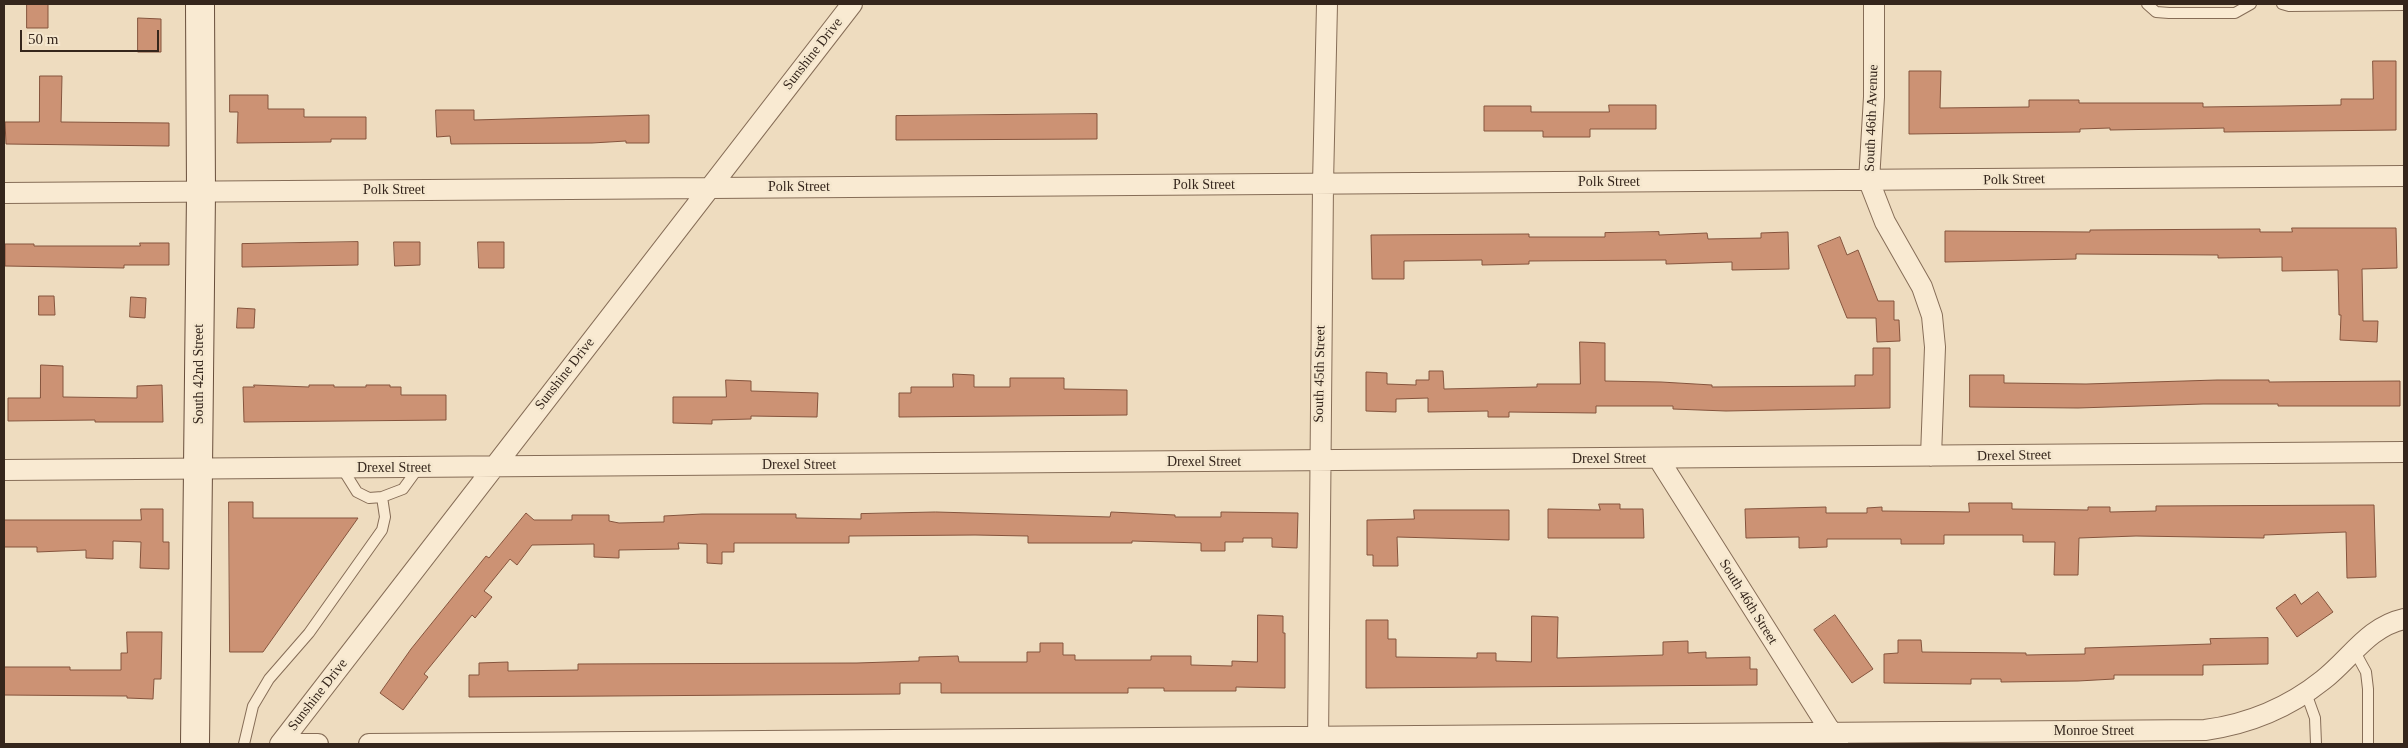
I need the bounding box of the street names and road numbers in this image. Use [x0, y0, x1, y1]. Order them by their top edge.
street label: Sunshine Drive [780, 15, 846, 93]
street label: South 46th Avenue [1862, 64, 1882, 172]
street label: Polk Street [1983, 171, 2045, 189]
street label: Polk Street [1578, 174, 1640, 190]
street label: Polk Street [1173, 177, 1235, 193]
street label: Polk Street [768, 179, 830, 195]
street label: Polk Street [363, 182, 425, 198]
street label: South 42nd Street [191, 324, 207, 424]
street label: South 45th Street [1311, 325, 1329, 423]
street label: Sunshine Drive [532, 335, 598, 413]
street label: Drexel Street [1977, 447, 2051, 465]
street label: Drexel Street [1572, 451, 1646, 467]
street label: Drexel Street [1167, 454, 1241, 470]
street label: Drexel Street [762, 457, 836, 473]
street label: Drexel Street [357, 460, 431, 476]
street label: South 46th Street [1715, 556, 1781, 648]
street label: Sunshine Drive [285, 656, 351, 734]
street label: Monroe Street [2054, 723, 2134, 739]

